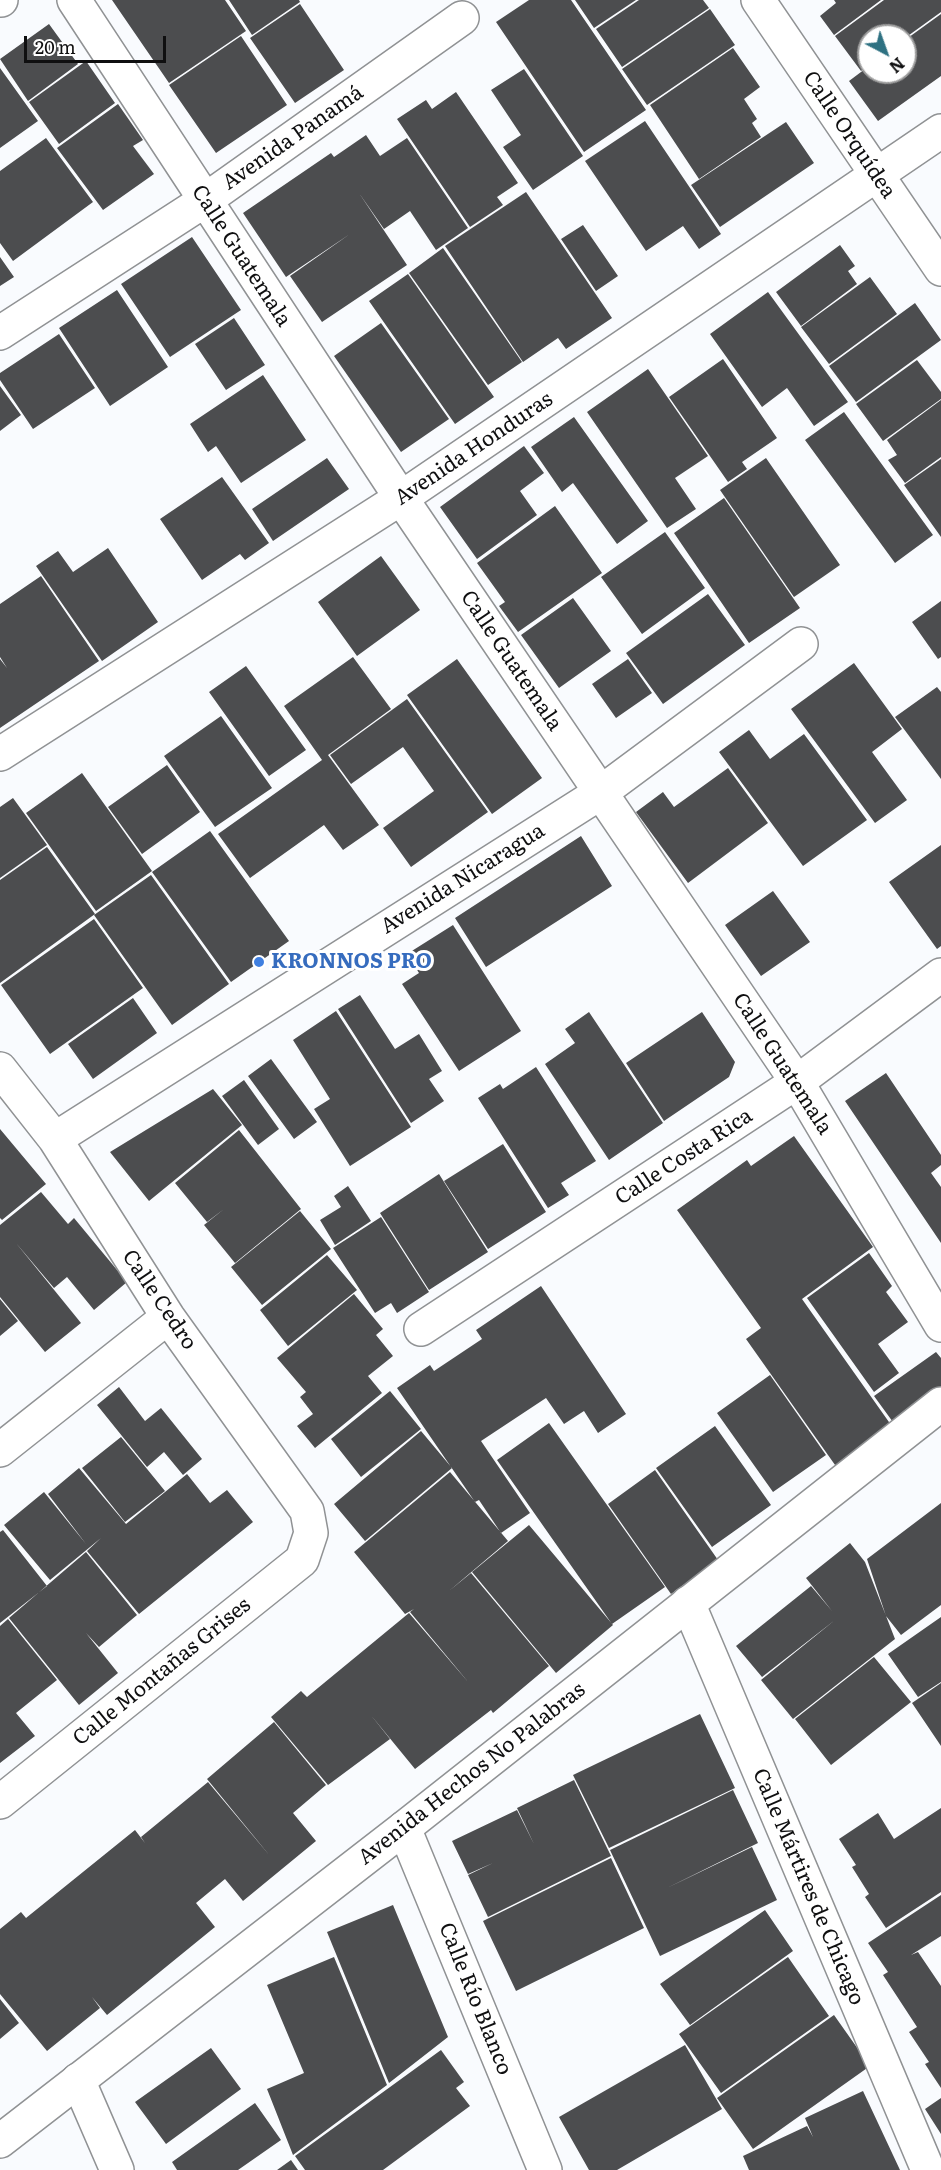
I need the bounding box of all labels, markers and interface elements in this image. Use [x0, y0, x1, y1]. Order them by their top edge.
scale bar [27, 24, 170, 62]
north arrow [857, 24, 917, 84]
text: 20 m [35, 33, 76, 60]
text: N [885, 53, 910, 80]
street label: Calle Orquídea [797, 67, 901, 203]
street label: Avenida Panamá [218, 80, 368, 196]
street label: Calle Guatemala [186, 181, 296, 331]
street label: Avenida Honduras [390, 387, 558, 511]
street label: Calle Guatemala [455, 586, 567, 736]
street label: Avenida Nicaragua [376, 818, 550, 940]
place label: KRONNOS PRO [271, 949, 432, 975]
marker: KRONNOS PRO [252, 955, 266, 969]
street label: Calle Guatemala [727, 989, 837, 1139]
street label: Calle Costa Rica [611, 1103, 757, 1211]
street label: Calle Cedro [116, 1245, 202, 1355]
street label: Calle Montañas Grises [68, 1593, 256, 1751]
street label: Avenida Hechos No Palabras [353, 1677, 591, 1871]
street label: Calle Mártires de Chicago [747, 1765, 869, 2009]
street label: Calle Río Blanco [433, 1919, 517, 2079]

